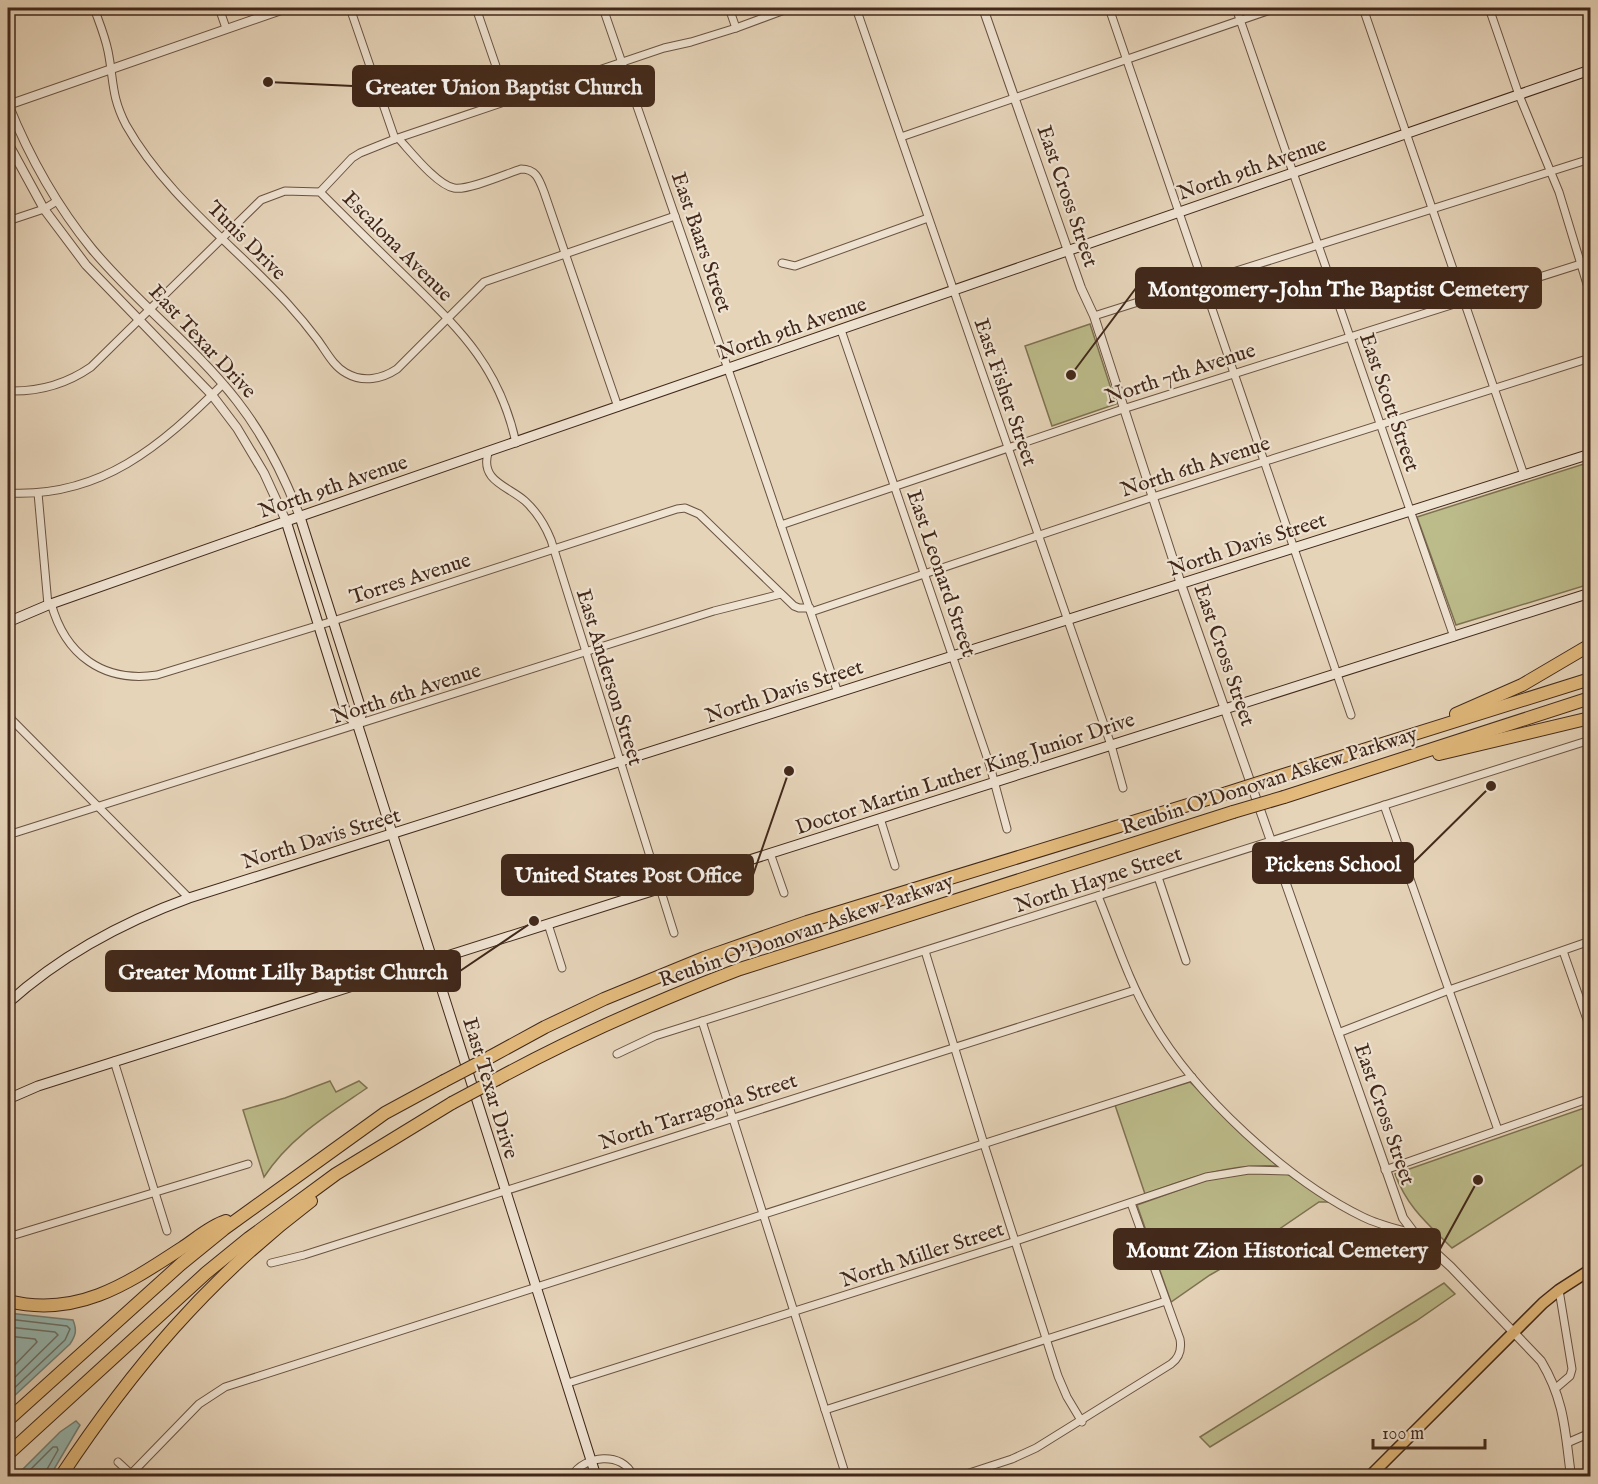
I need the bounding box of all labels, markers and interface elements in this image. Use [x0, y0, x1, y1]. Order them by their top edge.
callout: Greater Union Baptist Church [353, 66, 654, 106]
text: Greater Union Baptist Church [365, 74, 643, 102]
street label: East Cross Street [1030, 122, 1103, 271]
street label: North 9th Avenue [1174, 131, 1331, 208]
street label: East Baars Street [664, 169, 737, 316]
street label: Escalona Avenue [336, 186, 458, 308]
street label: Tunis Drive [200, 195, 292, 287]
callout: Montgomery-John The Baptist Cemetery [1136, 268, 1541, 308]
text: Montgomery-John The Baptist Cemetery [1147, 276, 1530, 304]
street label: East Texar Drive [142, 279, 262, 405]
street label: North 9th Avenue [714, 291, 871, 368]
street label: East Fisher Street [967, 315, 1042, 470]
street label: East Scott Street [1352, 330, 1425, 475]
street label: North 7th Avenue [1102, 337, 1259, 411]
street label: North 6th Avenue [1117, 430, 1274, 504]
street label: North 9th Avenue [255, 449, 412, 526]
street label: East Leonard Street [899, 486, 982, 660]
street label: North Davis Street [1165, 507, 1330, 584]
street label: Torres Avenue [346, 547, 475, 612]
street label: East Cross Street [1187, 581, 1260, 730]
street label: East Anderson Street [569, 586, 648, 769]
street label: North Davis Street [702, 654, 867, 731]
street label: North 6th Avenue [328, 657, 485, 731]
street label: Doctor Martin Luther King Junior Drive [792, 707, 1139, 842]
street label: Reubin O'Donovan Askew Parkway [1118, 720, 1422, 842]
street label: North Davis Street [239, 803, 404, 876]
street label: North Hayne Street [1011, 841, 1186, 920]
callout: Pickens School [1253, 843, 1413, 883]
text: Pickens School [1265, 851, 1402, 879]
callout: United States Post Office [502, 855, 753, 895]
text: United States Post Office [513, 862, 742, 890]
street label: Reubin O'Donovan Askew Parkway [656, 868, 958, 995]
callout: Greater Mount Lilly Baptist Church [106, 951, 460, 991]
text: Greater Mount Lilly Baptist Church [118, 959, 448, 987]
street label: East Texar Drive [455, 1014, 524, 1163]
street label: East Cross Street [1347, 1040, 1420, 1189]
street label: North Tarragona Street [596, 1068, 801, 1157]
street label: North Miller Street [837, 1216, 1008, 1295]
callout: Mount Zion Historical Cemetery [1114, 1229, 1440, 1269]
text: Mount Zion Historical Cemetery [1126, 1237, 1429, 1265]
scale bar [1373, 1412, 1486, 1450]
text: 100 m [1382, 1423, 1424, 1446]

